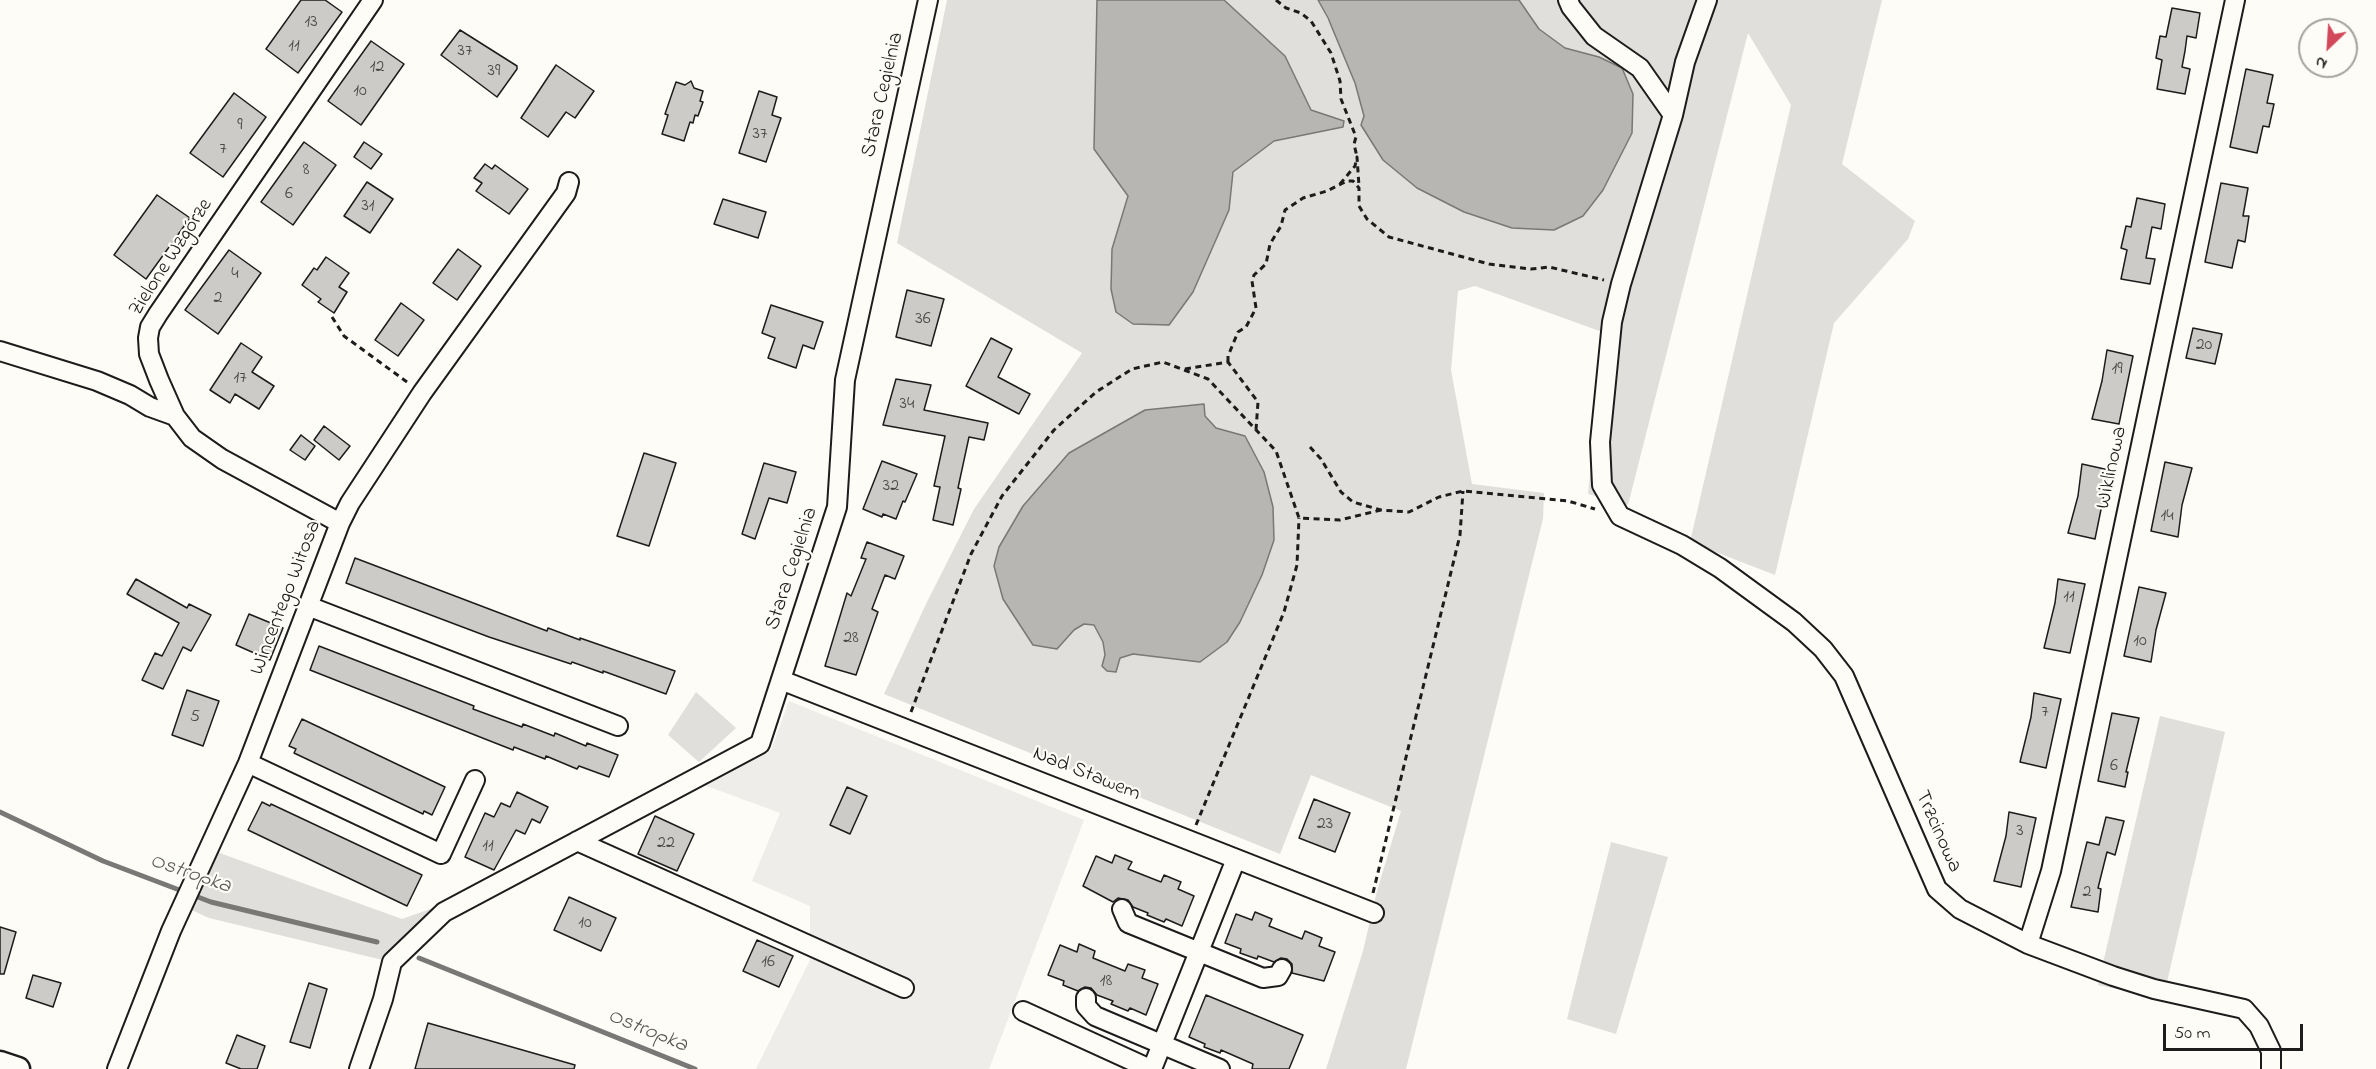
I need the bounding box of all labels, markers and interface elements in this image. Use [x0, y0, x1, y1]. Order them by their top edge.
house number: 13 [304, 12, 318, 34]
north arrow [2298, 18, 2358, 78]
street label: Stara Cegielnia [857, 30, 911, 160]
house number: 11 [288, 36, 300, 58]
house number: 37 [458, 41, 472, 63]
text: N [2311, 49, 2331, 76]
house number: 12 [370, 57, 384, 79]
house number: 39 [488, 61, 500, 83]
house number: 10 [353, 81, 367, 103]
house number: 9 [237, 115, 243, 137]
house number: 37 [753, 124, 767, 146]
house number: 7 [219, 139, 227, 161]
house number: 8 [303, 160, 309, 182]
house number: 6 [285, 184, 293, 206]
street label: Zielone Wzgórze [125, 195, 219, 321]
house number: 31 [361, 196, 375, 218]
house number: 4 [231, 264, 239, 286]
house number: 2 [214, 288, 222, 310]
house number: 36 [915, 309, 931, 331]
house number: 20 [2196, 335, 2212, 357]
house number: 19 [2111, 359, 2123, 381]
house number: 17 [233, 368, 247, 390]
house number: 34 [900, 394, 914, 416]
street label: Wiklinowa [2092, 424, 2134, 512]
house number: 32 [883, 476, 899, 498]
street label: Stara Cegielnia [761, 504, 825, 634]
house number: 14 [2160, 506, 2174, 528]
street label: Wincentego Witosa [246, 517, 328, 679]
house number: 11 [2063, 587, 2075, 609]
house number: 28 [843, 628, 859, 650]
house number: 10 [2133, 631, 2147, 653]
house number: 7 [2041, 702, 2049, 724]
house number: 5 [190, 707, 200, 729]
street label: Nad Stawem [1028, 742, 1144, 808]
house number: 6 [2110, 756, 2118, 778]
street label: Trzcinowa [1908, 787, 1966, 877]
house number: 23 [1317, 814, 1333, 836]
house number: 3 [2016, 821, 2024, 843]
house number: 22 [657, 833, 675, 855]
house number: 11 [482, 836, 494, 858]
water label: Ostropka [146, 849, 234, 901]
house number: 2 [2083, 882, 2091, 904]
house number: 10 [578, 913, 592, 935]
house number: 16 [761, 952, 775, 974]
house number: 18 [1100, 971, 1112, 993]
water label: Ostropka [603, 1004, 691, 1060]
scale bar [2166, 1012, 2306, 1050]
text: 50 m [2174, 1021, 2211, 1047]

